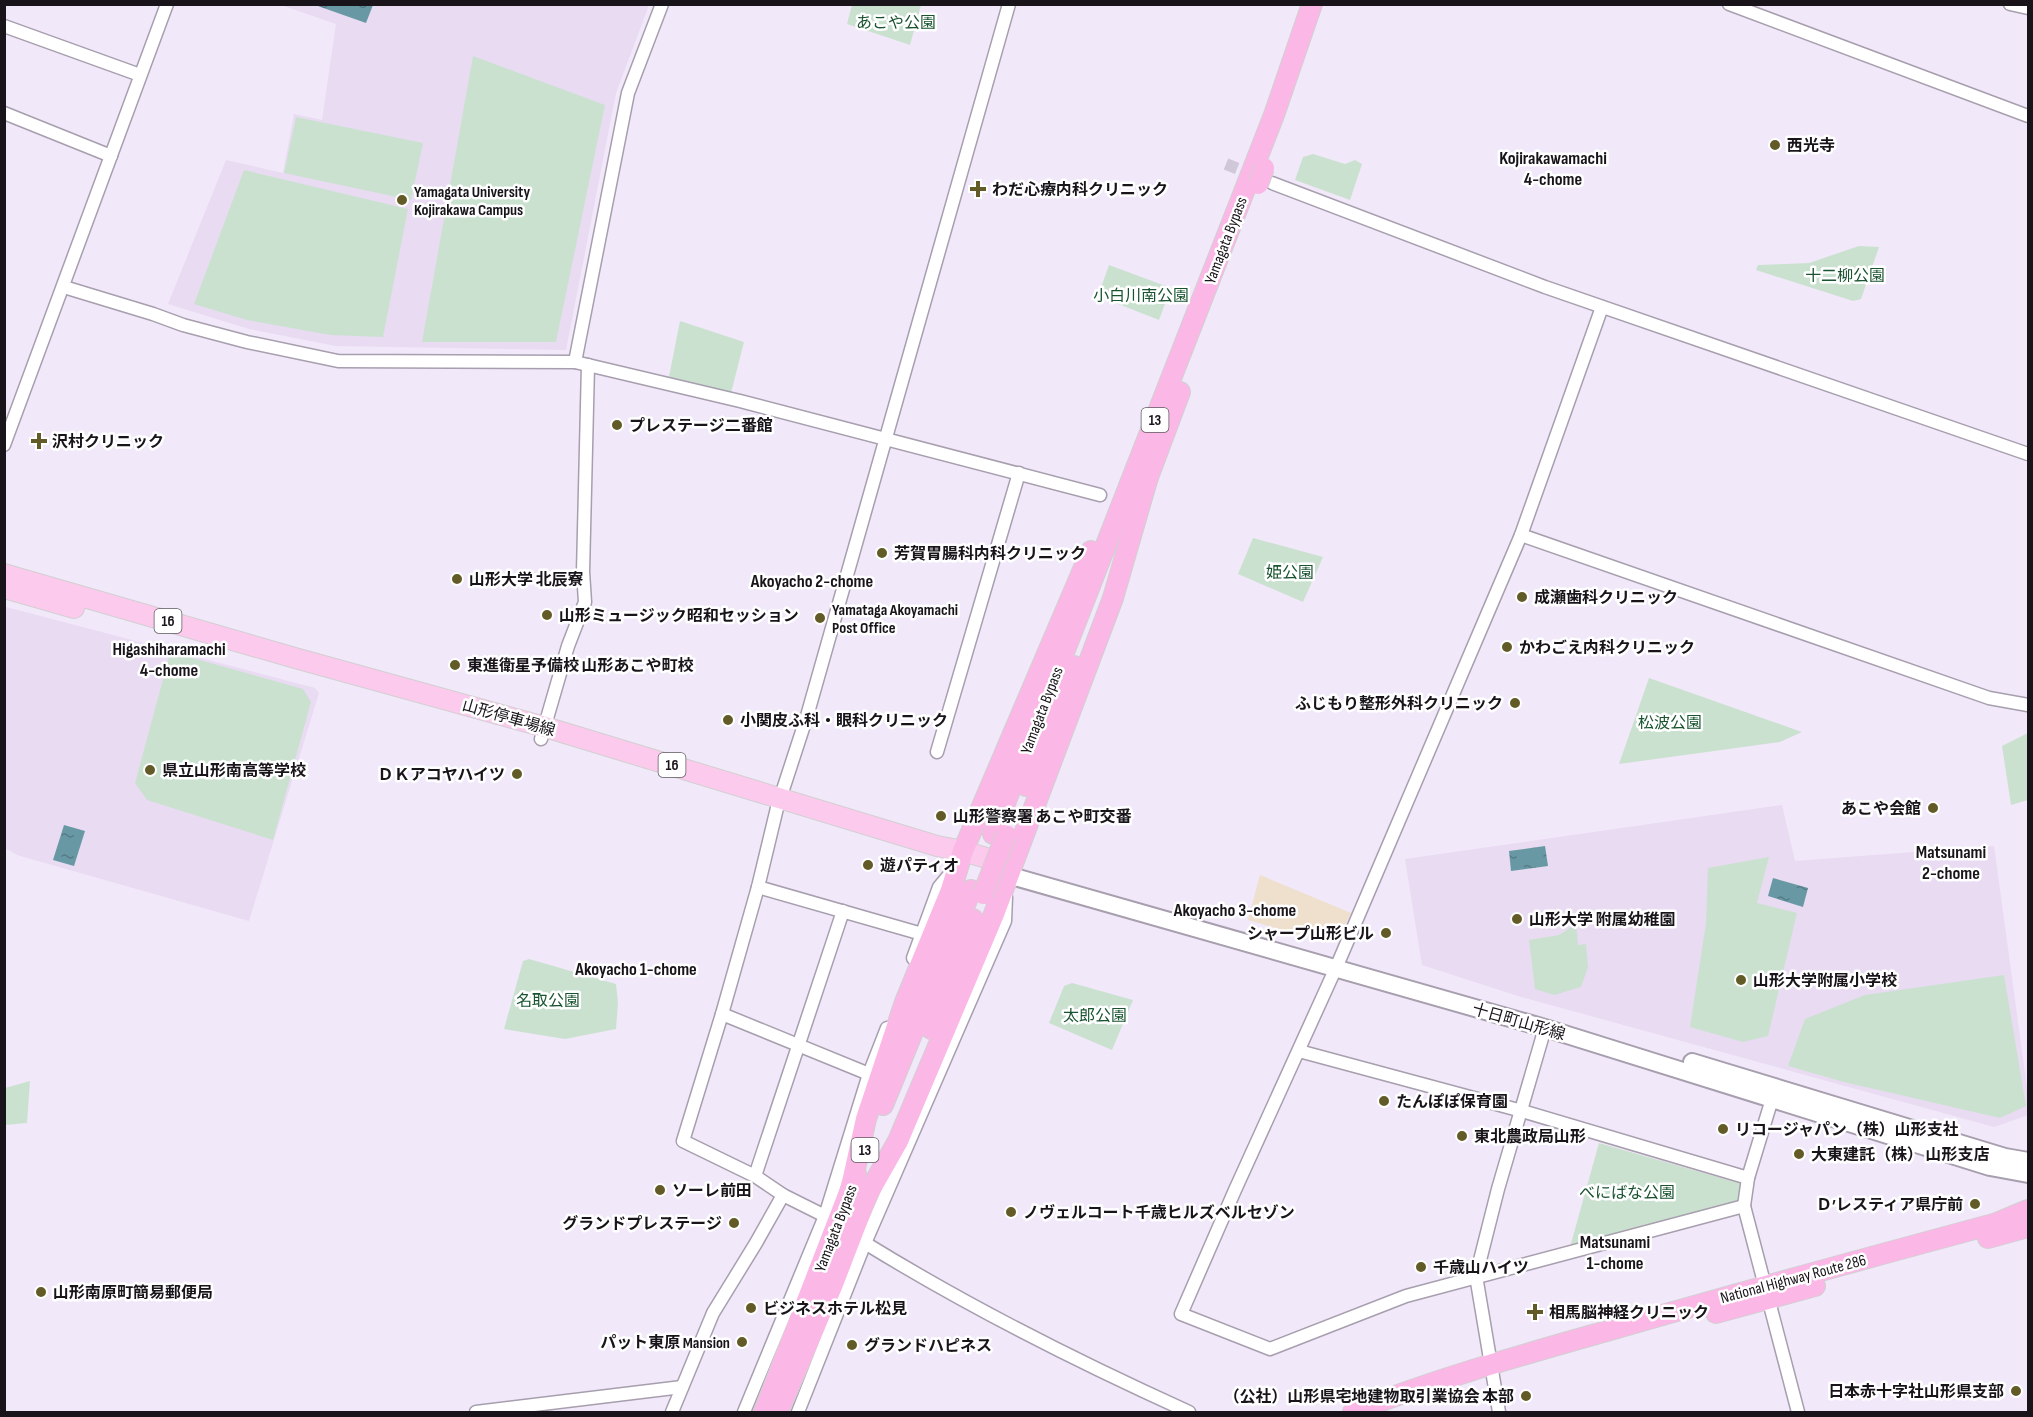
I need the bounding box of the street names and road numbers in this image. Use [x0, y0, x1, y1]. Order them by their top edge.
street label: Yamagata Bypass [1201, 194, 1252, 287]
road number: 13 [1142, 408, 1168, 432]
road number: 16 [154, 609, 182, 633]
street label: Yamagata Bypass [1017, 664, 1068, 757]
street label: 山形停車場線 [460, 696, 557, 741]
road number: 16 [658, 753, 686, 777]
street label: 十日町山形線 [1470, 1000, 1567, 1045]
road number: 13 [852, 1138, 878, 1162]
street label: Yamagata Bypass [811, 1182, 862, 1275]
street label: National Highway Route 286 [1718, 1251, 1868, 1308]

